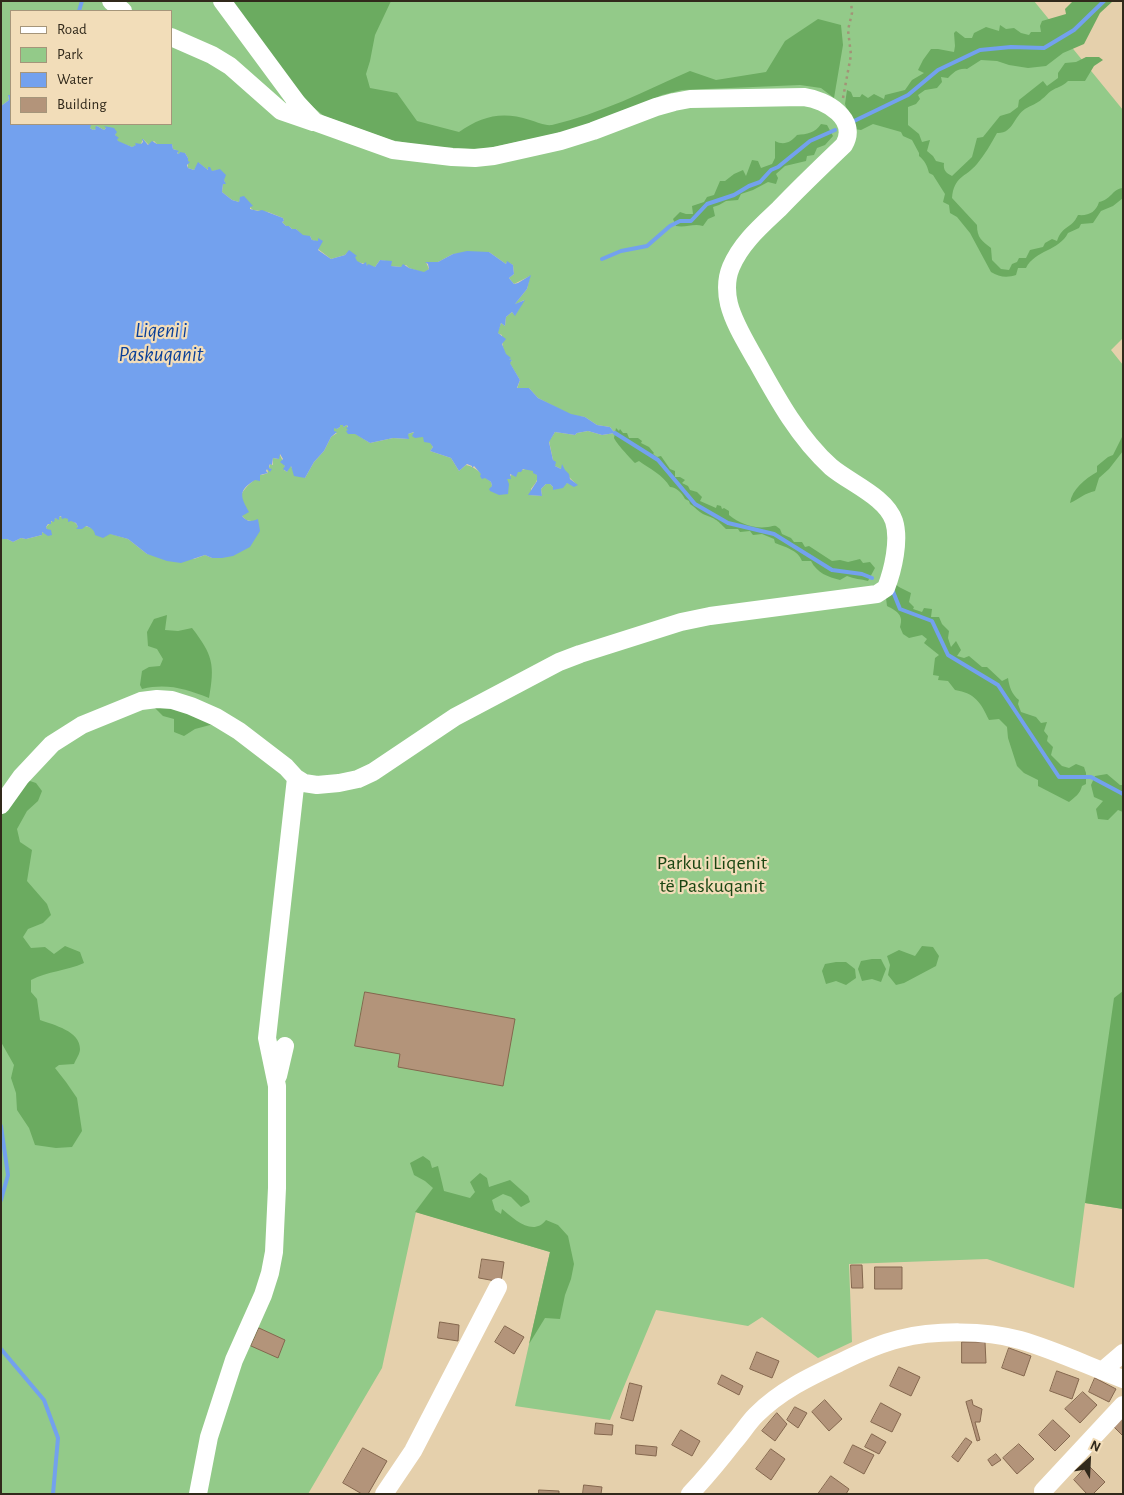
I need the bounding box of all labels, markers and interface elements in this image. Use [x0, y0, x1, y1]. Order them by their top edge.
legend [10, 10, 172, 125]
text: Road [57, 22, 87, 37]
text: Park [57, 47, 83, 62]
text: Water [57, 72, 93, 87]
text: Building [57, 97, 107, 112]
water label: Liqeni i Paskuqanit [119, 318, 203, 368]
park label: Parku i Liqenit të Paskuqanit [657, 851, 767, 898]
north arrow [1064, 1435, 1114, 1485]
text: N [1088, 1438, 1103, 1455]

